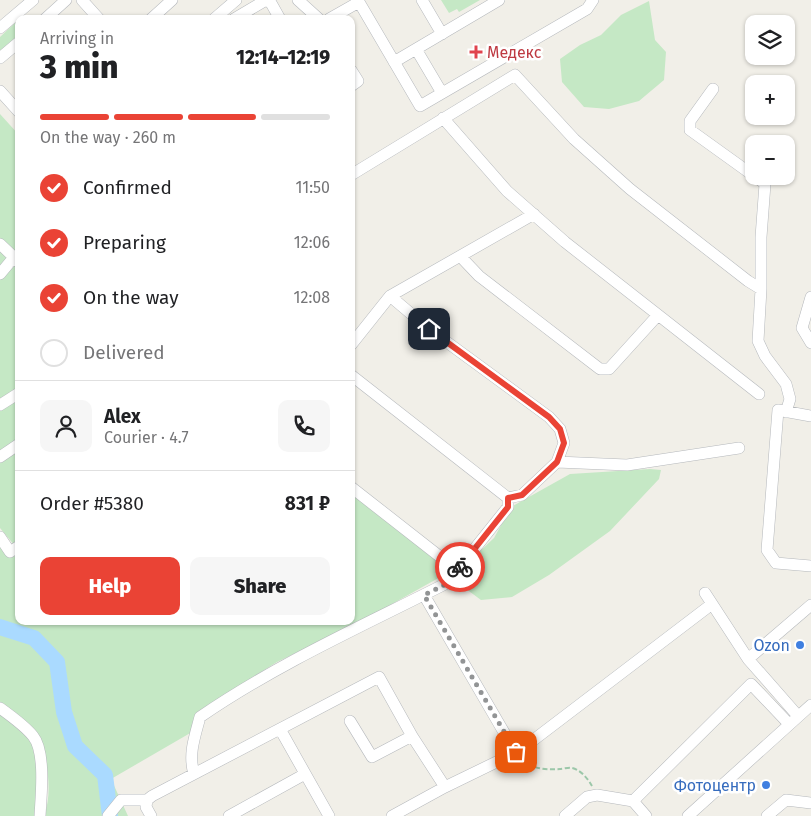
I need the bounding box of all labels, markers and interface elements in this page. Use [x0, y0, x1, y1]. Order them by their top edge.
map controls [745, 15, 795, 185]
button: layers [745, 15, 795, 65]
text: Arriving in [40, 29, 114, 48]
place label: Медекс [487, 43, 542, 62]
marker: Медекс [469, 45, 483, 59]
text: 12:14–12:19 [236, 46, 330, 69]
text: 3 min [40, 48, 118, 86]
button: + [745, 75, 795, 125]
text: On the way · 260 m [40, 128, 176, 147]
button: − [745, 135, 795, 185]
icon: check [40, 174, 68, 202]
text: Confirmed [83, 176, 172, 199]
text: 11:50 [296, 178, 330, 197]
icon: check [40, 229, 68, 257]
text: Preparing [83, 231, 166, 254]
text: 12:06 [294, 233, 330, 252]
icon: check [40, 284, 68, 312]
text: On the way [83, 286, 179, 309]
text: 12:08 [294, 288, 330, 307]
pin [408, 308, 450, 350]
icon: home [415, 315, 443, 343]
text: Delivered [83, 341, 165, 364]
button: person [40, 400, 92, 452]
button: phone [278, 400, 330, 452]
text: Alex [104, 405, 141, 428]
text: Courier · 4.7 [104, 428, 189, 447]
text: Order #5380 [40, 492, 144, 515]
text: 831 ₽ [285, 492, 330, 515]
courier [435, 542, 485, 592]
icon: bike [446, 553, 474, 581]
button: Help [40, 557, 180, 615]
button: Share [190, 557, 330, 615]
place label: Ozon [753, 636, 790, 655]
marker: Ozon [794, 639, 806, 651]
pin [495, 731, 537, 773]
icon: bag [502, 738, 530, 766]
place label: Фотоцентр [674, 776, 756, 795]
marker: Фотоцентр [760, 779, 772, 791]

